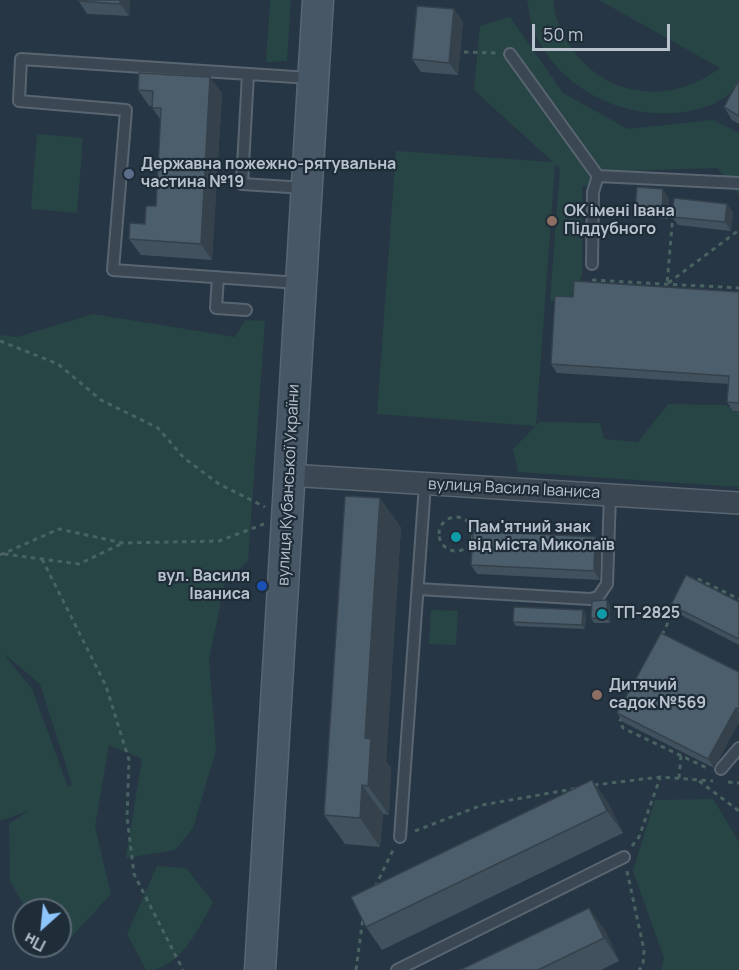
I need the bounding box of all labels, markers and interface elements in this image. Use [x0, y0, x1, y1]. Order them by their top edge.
scale bar [535, 12, 673, 50]
text: 50 m [543, 22, 583, 46]
place label: Державна пожежно-рятувальна частина №19 [141, 155, 396, 193]
marker: Державна пожежно-рятувальна частина №19 [122, 167, 136, 181]
place label: ОК імені Івана Піддубного [564, 202, 675, 240]
marker: ОК імені Івана Піддубного [545, 214, 559, 228]
street label: вулиця Кубанської України [274, 384, 304, 586]
street label: вулиця Василя Іваниса [427, 475, 601, 503]
place label: Пам'ятний знак від міста Миколаїв [468, 518, 615, 556]
marker: Пам'ятний знак від міста Миколаїв [449, 530, 463, 544]
place label: вул. Василя Іваниса [157, 567, 250, 605]
marker: вул. Василя Іваниса [255, 579, 269, 593]
place label: ТП-2825 [614, 604, 680, 624]
marker: ТП-2825 [595, 607, 609, 621]
place label: Дитячий садок №569 [609, 676, 706, 714]
marker: Дитячий садок №569 [590, 688, 604, 702]
north arrow [12, 898, 72, 958]
text: Пн [20, 928, 49, 957]

